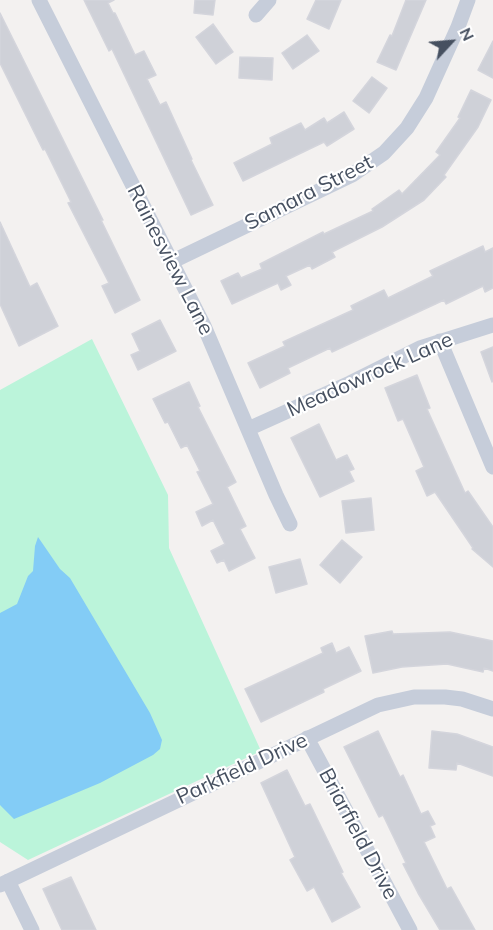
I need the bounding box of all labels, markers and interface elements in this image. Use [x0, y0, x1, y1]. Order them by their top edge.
north arrow [421, 12, 481, 72]
text: N [456, 24, 479, 44]
street label: Samara Street [241, 150, 377, 236]
street label: Rainesview Lane [121, 181, 219, 339]
street label: Meadowrock Lane [283, 327, 457, 423]
street label: Parkfield Drive [173, 728, 311, 810]
street label: Briarfield Drive [313, 764, 403, 904]

